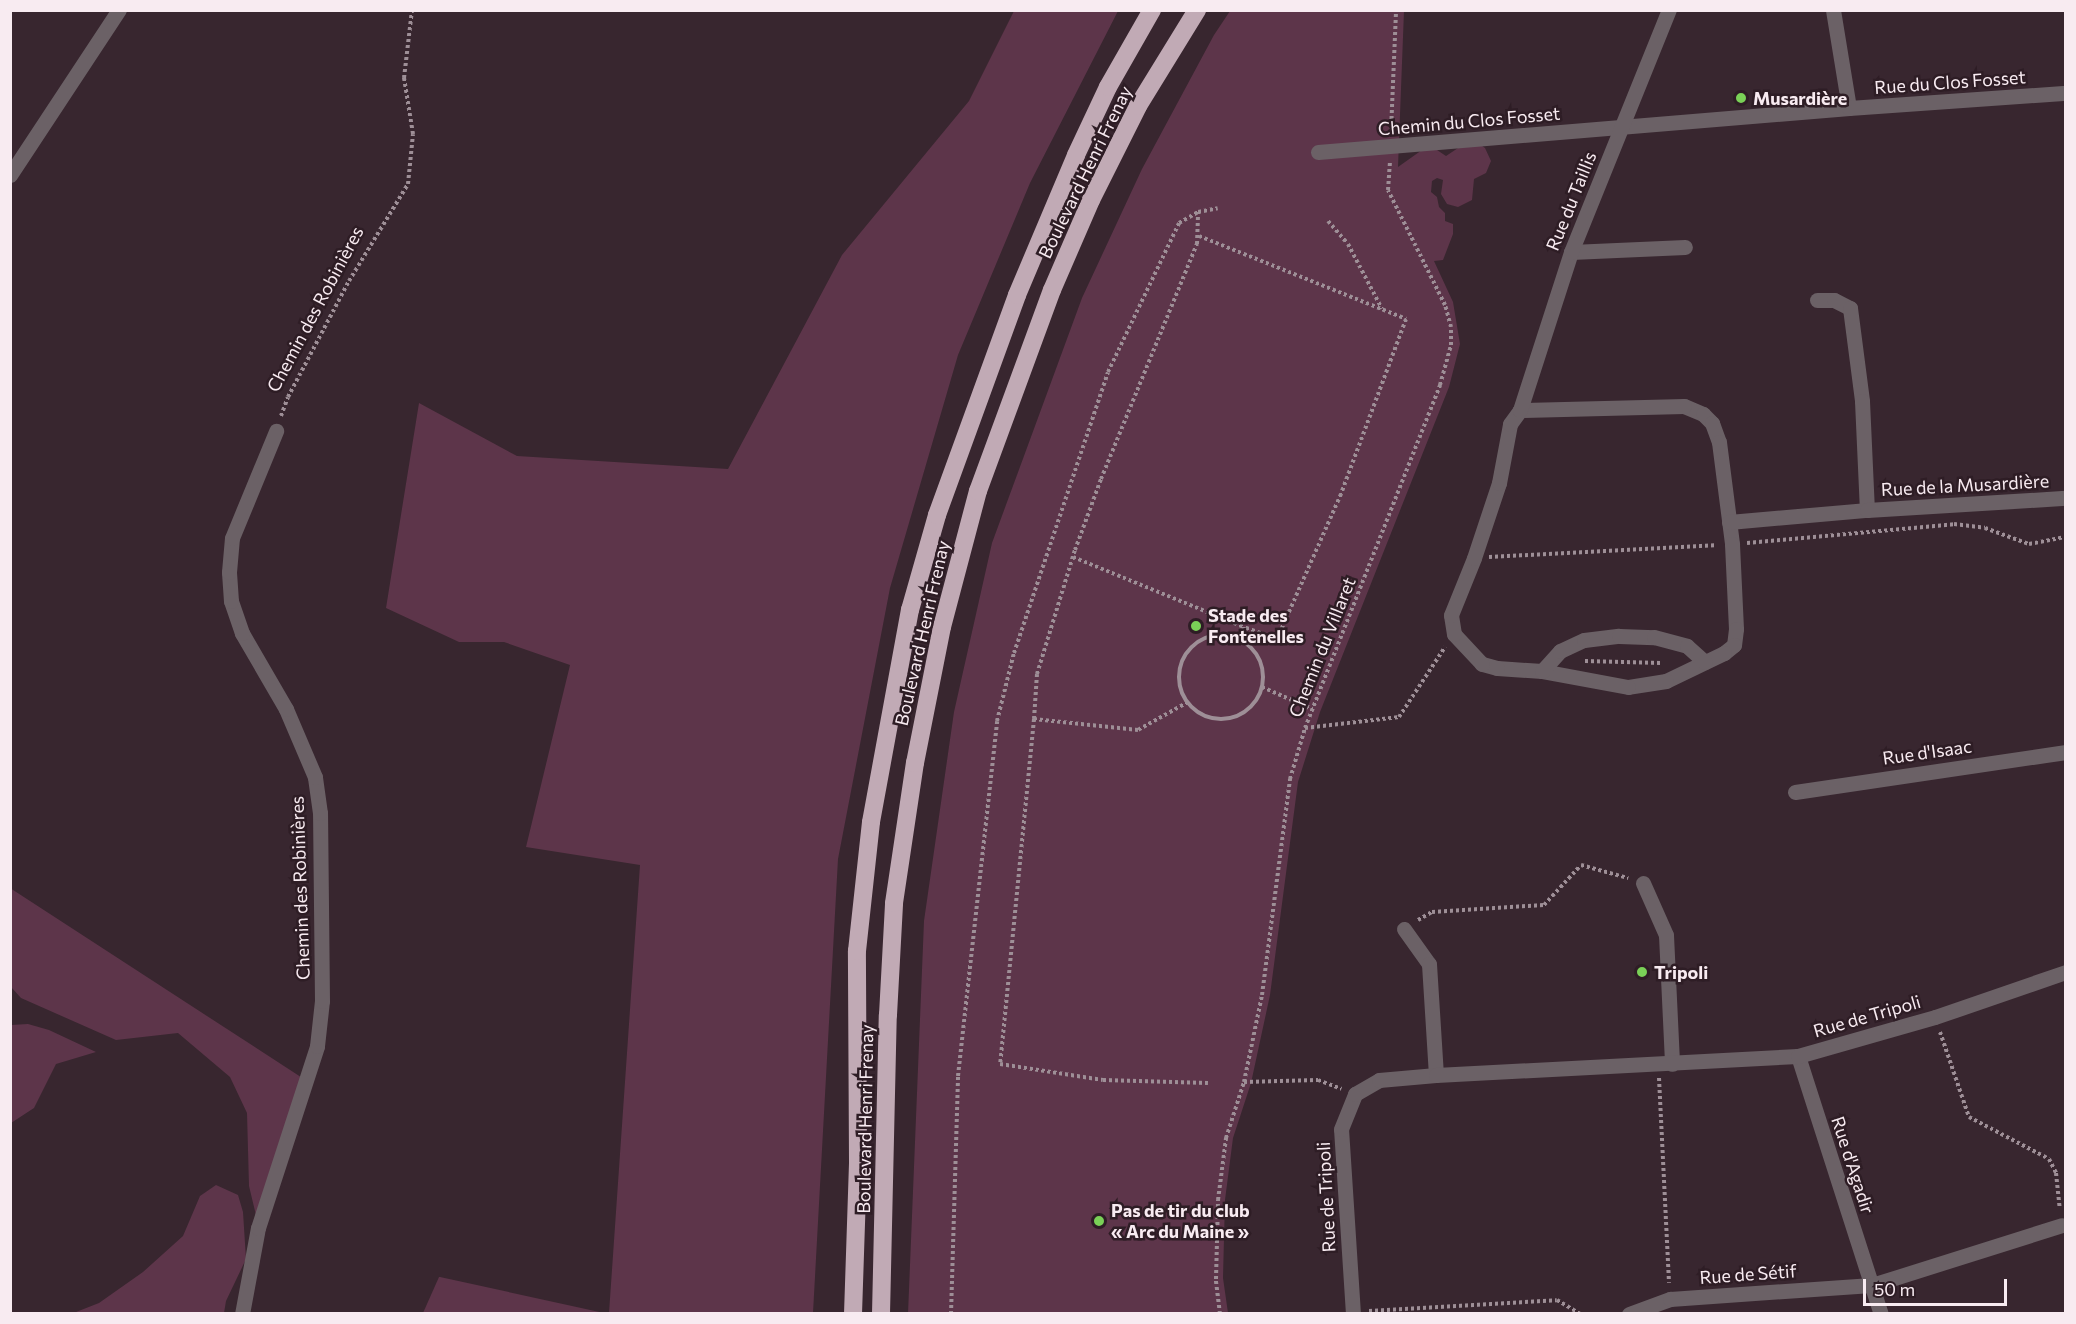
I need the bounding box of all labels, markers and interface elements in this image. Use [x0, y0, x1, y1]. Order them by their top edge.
street label: Rue du Clos Fosset [1874, 66, 2026, 98]
street label: Boulevard Henri Frenay [1034, 82, 1136, 262]
place label: Musardière [1753, 87, 1847, 109]
marker: Musardière [1734, 91, 1748, 105]
street label: Chemin du Clos Fosset [1377, 102, 1561, 140]
street label: Rue du Taillis [1541, 148, 1601, 254]
street label: Chemin des Robinières [262, 223, 368, 395]
street label: Rue de la Musardière [1880, 470, 2050, 500]
street label: Boulevard Henri Frenay [890, 538, 954, 728]
street label: Chemin du Villaret [1284, 574, 1360, 720]
place label: Stade des Fontenelles [1208, 605, 1304, 648]
marker: Stade des Fontenelles [1189, 619, 1203, 633]
street label: Rue d'Isaac [1881, 735, 1973, 769]
street label: Chemin des Robinières [286, 796, 314, 980]
place label: Tripoli [1654, 961, 1708, 983]
marker: Tripoli [1635, 965, 1649, 979]
street label: Rue de Tripoli [1811, 990, 1923, 1042]
street label: Boulevard Henri Frenay [853, 1024, 877, 1214]
street label: Rue d'Agadir [1827, 1114, 1879, 1216]
street label: Rue de Tripoli [1312, 1141, 1340, 1253]
place label: Pas de tir du club « Arc du Maine » [1111, 1200, 1250, 1242]
marker: Pas de tir du club « Arc du Maine » [1092, 1214, 1106, 1228]
street label: Rue de Sétif [1699, 1260, 1797, 1288]
scale bar [1866, 1267, 2010, 1305]
text: 50 m [1874, 1278, 1915, 1300]

